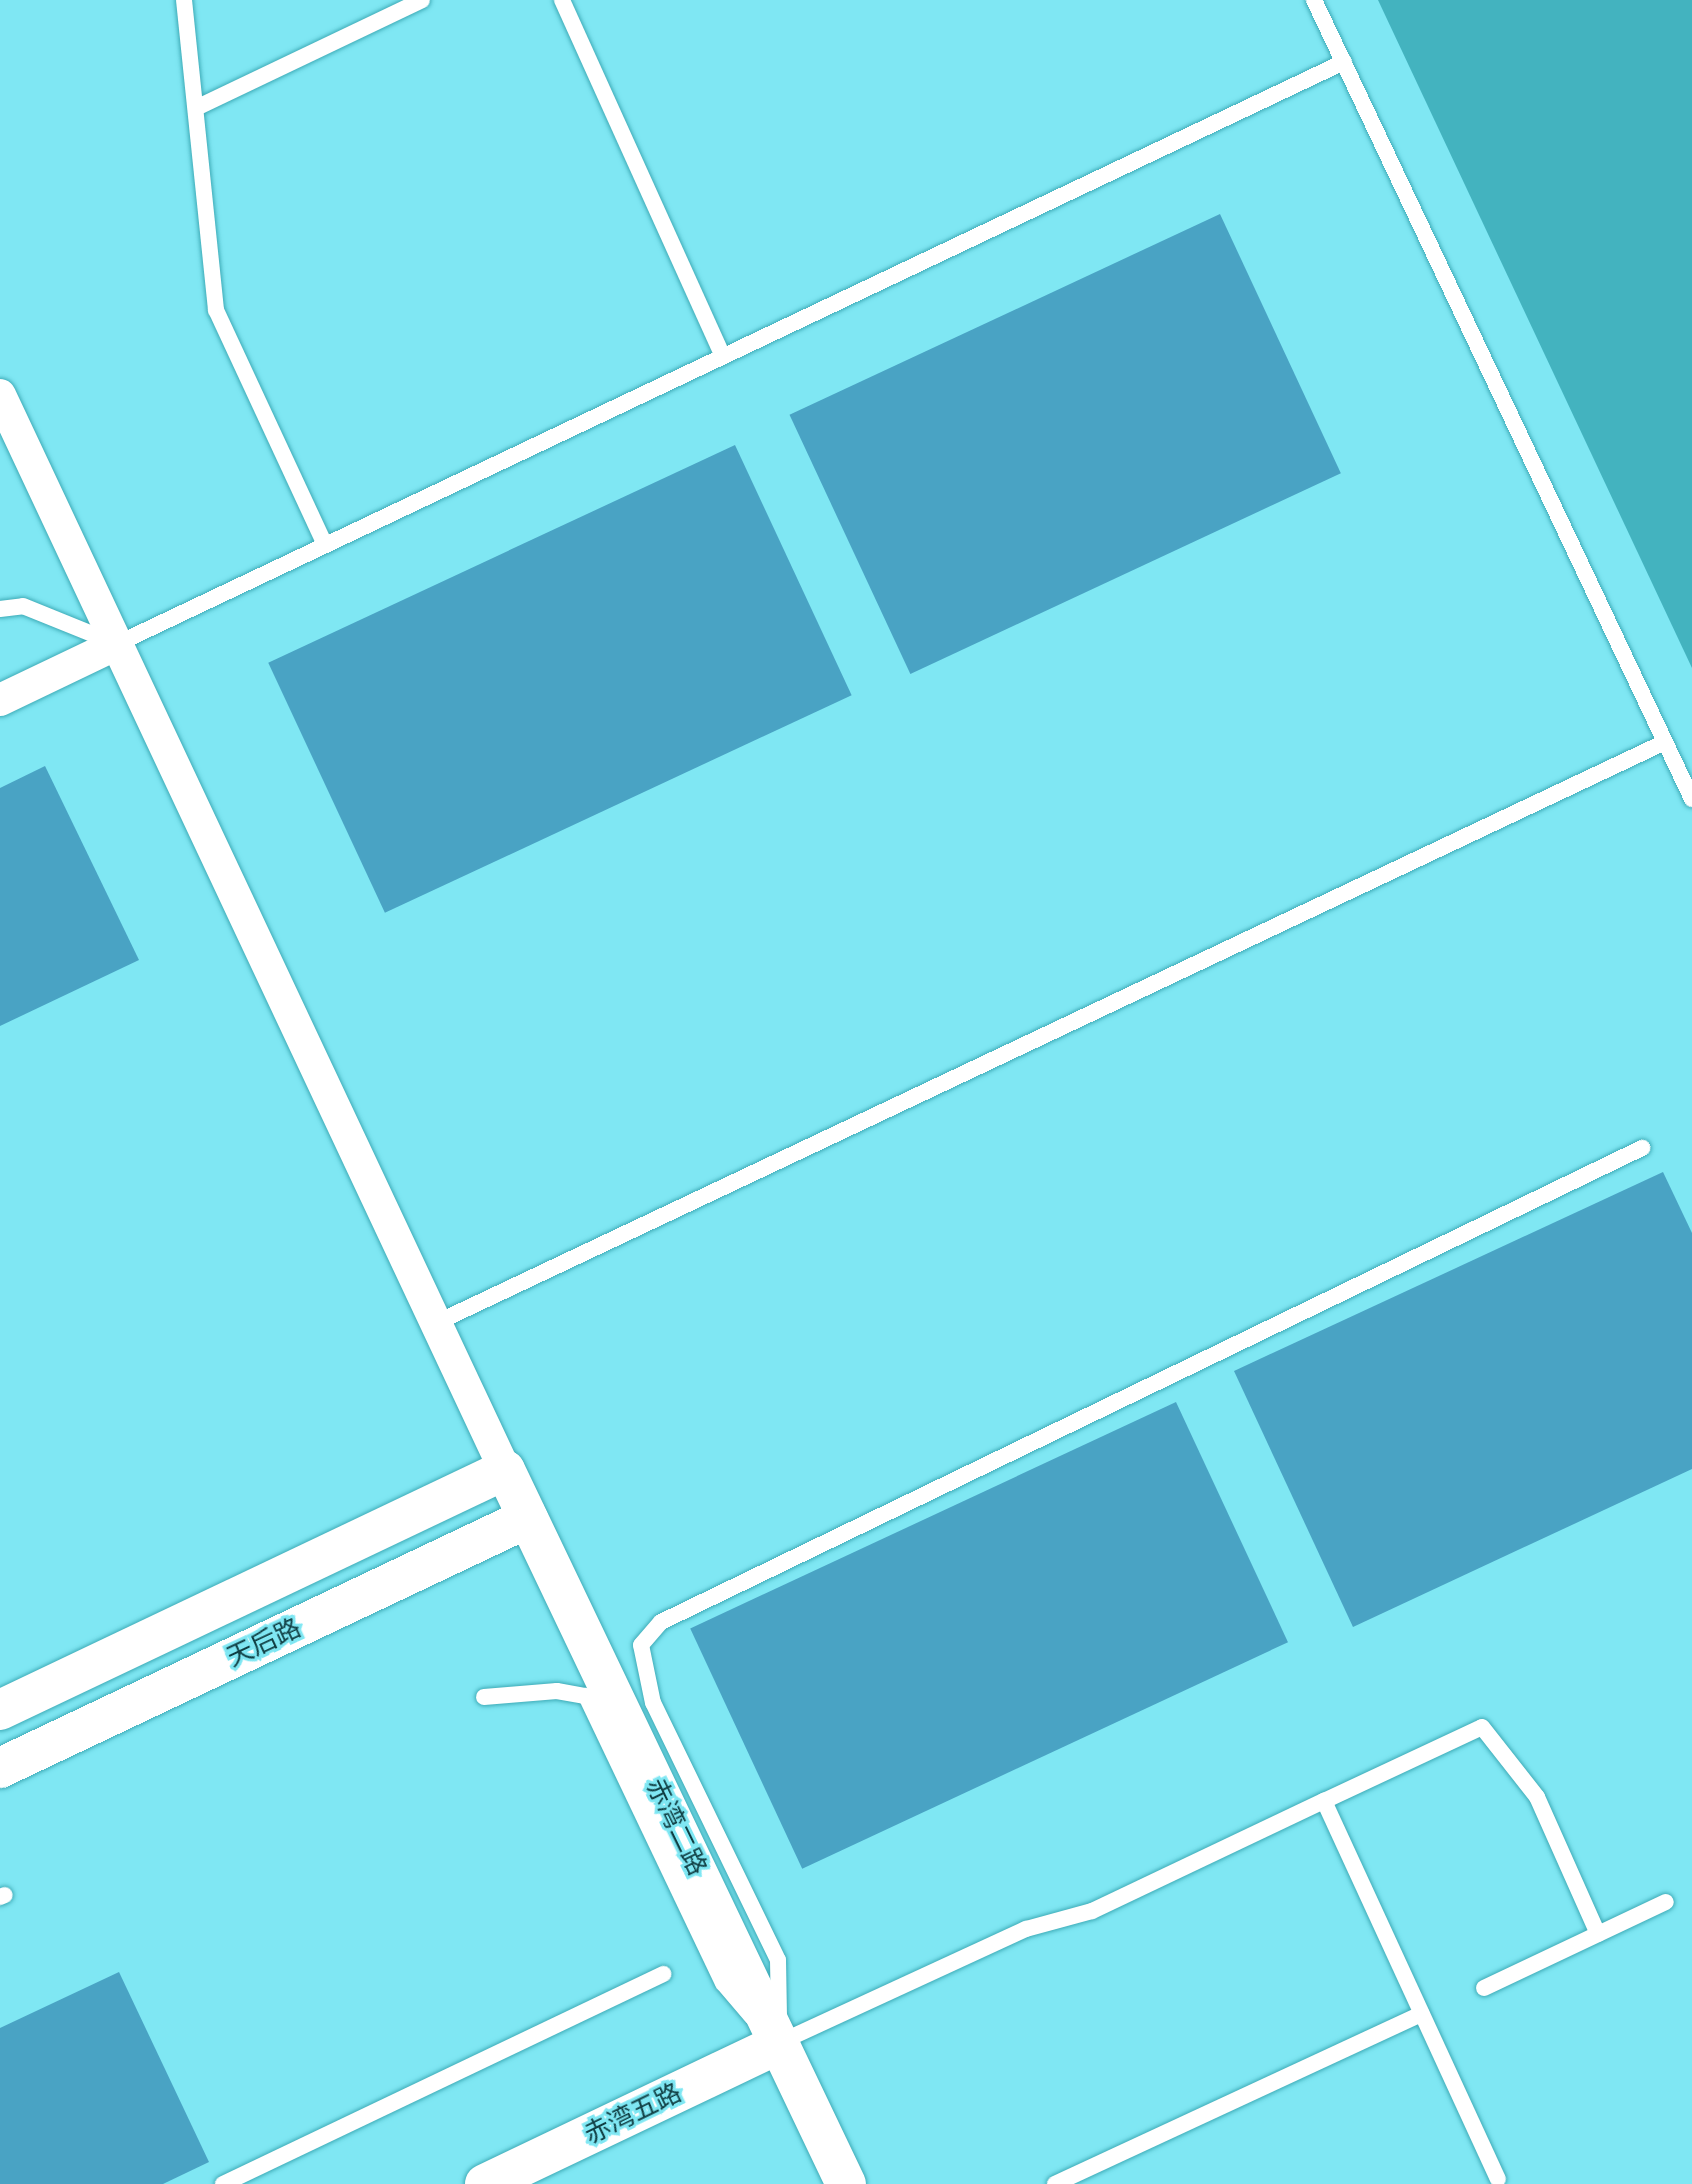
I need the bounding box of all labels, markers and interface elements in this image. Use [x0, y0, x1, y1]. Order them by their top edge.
street label: 天后路 [222, 1612, 306, 1674]
street label: 赤湾二路 [639, 1773, 713, 1881]
street label: 赤湾五路 [579, 2077, 687, 2151]

